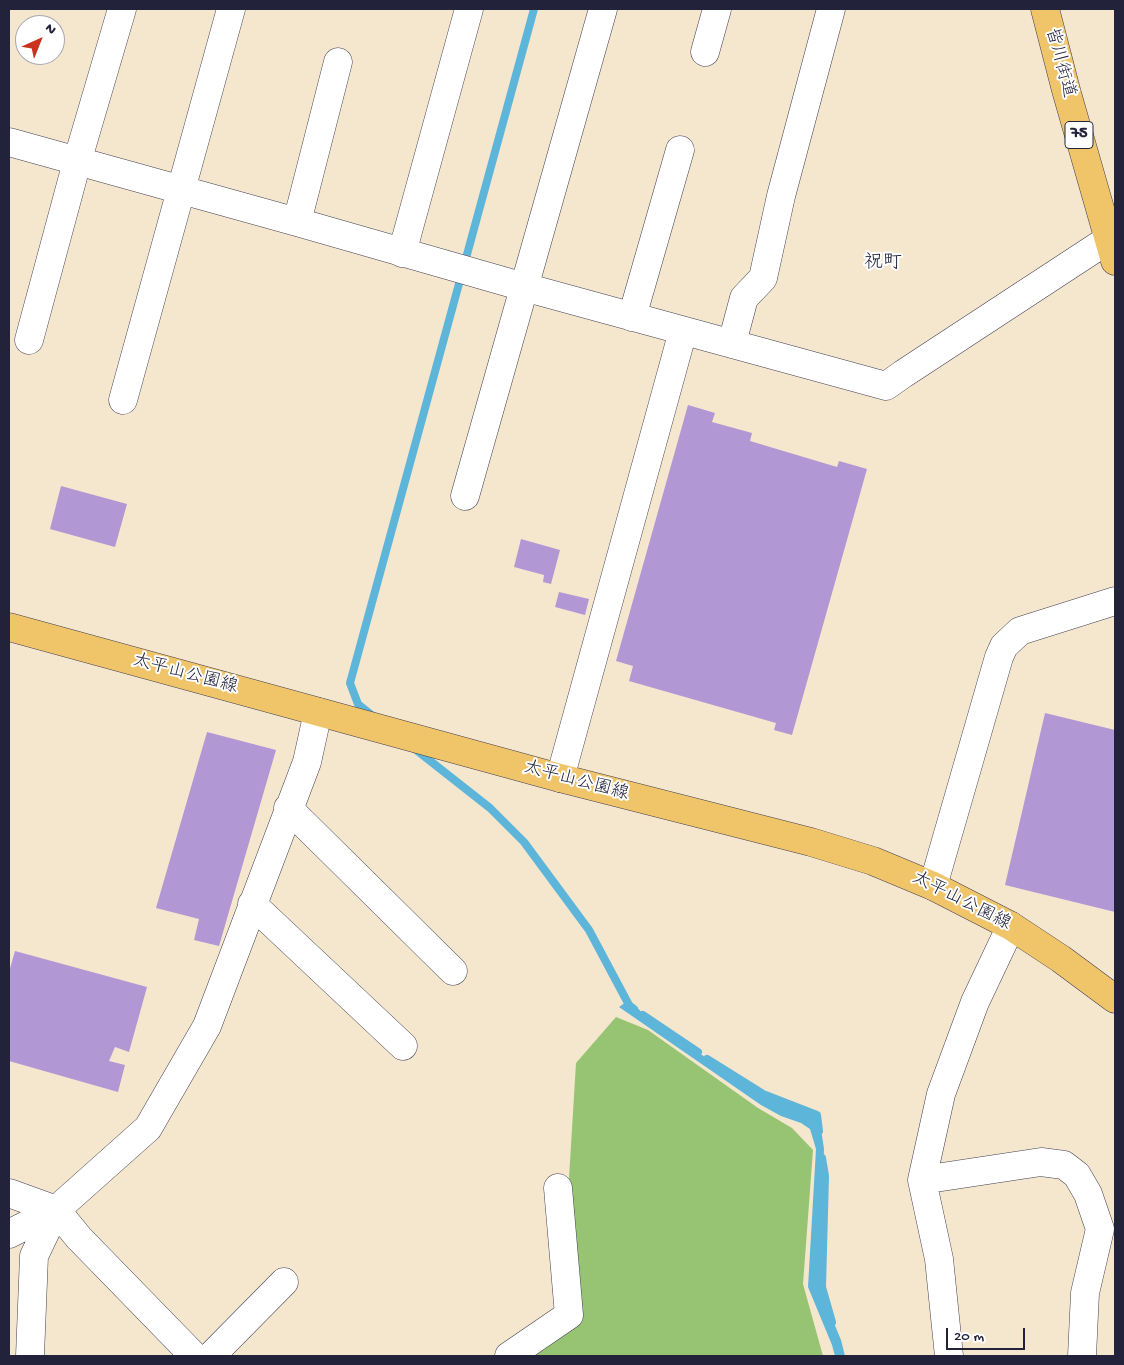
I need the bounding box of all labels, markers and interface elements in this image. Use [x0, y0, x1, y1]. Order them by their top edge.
north arrow [15, 15, 65, 65]
text: N [41, 20, 59, 39]
street label: 皆川街道 [1039, 25, 1079, 101]
road number: 75 [1065, 122, 1093, 148]
district label: 祝町 [864, 253, 902, 275]
street label: 太平山公園線 [130, 651, 240, 699]
street label: 太平山公園線 [521, 758, 631, 806]
street label: 太平山公園線 [908, 868, 1014, 936]
scale bar [949, 1318, 1028, 1350]
text: 20 m [954, 1328, 984, 1346]

